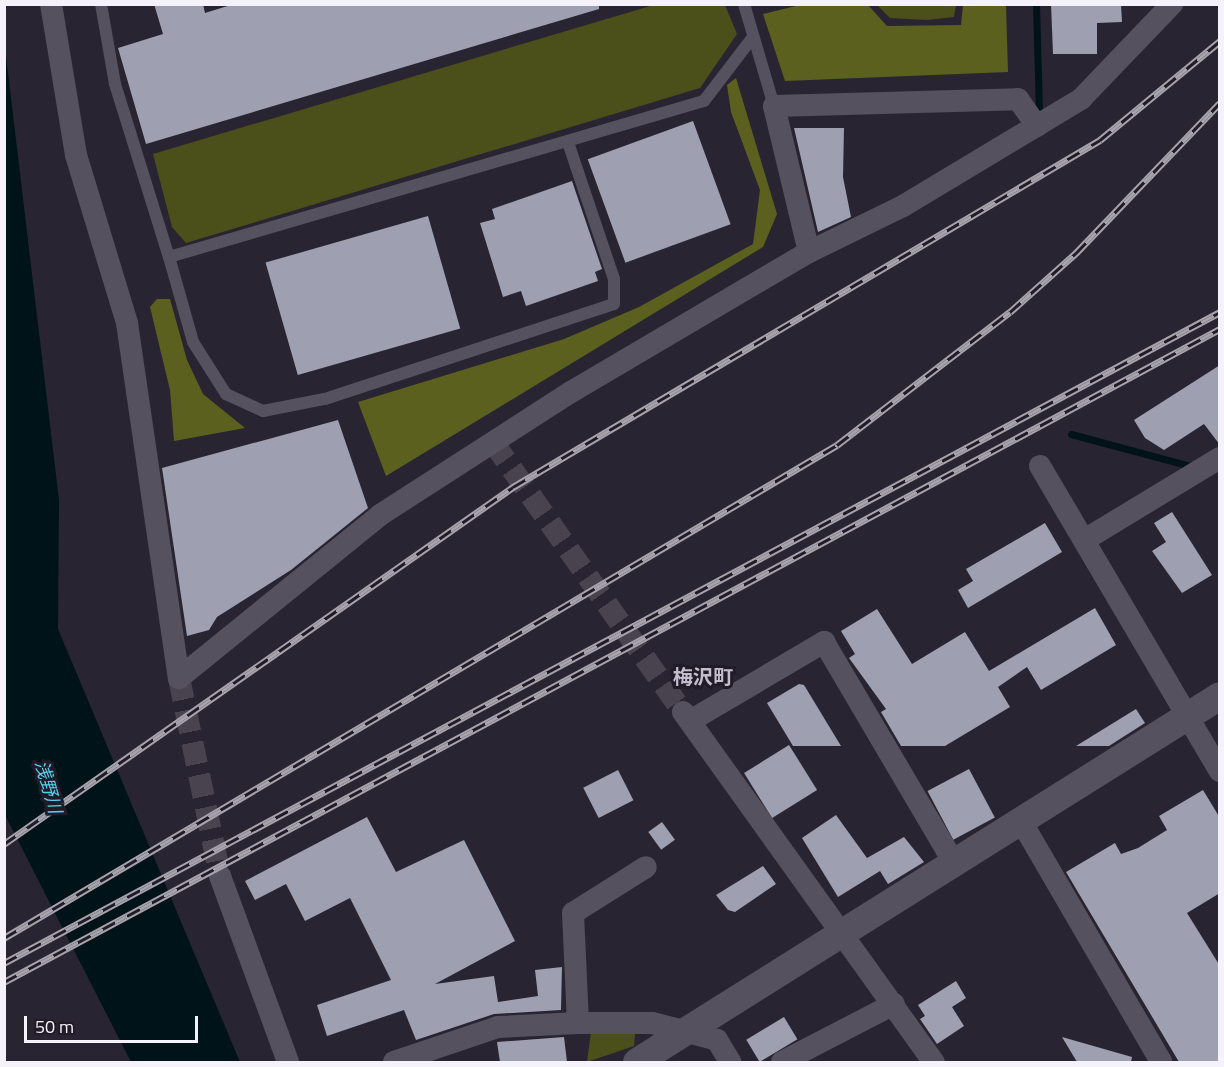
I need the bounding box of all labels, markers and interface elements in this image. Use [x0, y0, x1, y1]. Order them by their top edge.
district label: 梅沢町 [673, 664, 733, 688]
water label: 浅野川 [30, 758, 66, 816]
scale bar [27, 1004, 201, 1042]
text: 50 m [35, 1013, 74, 1040]

